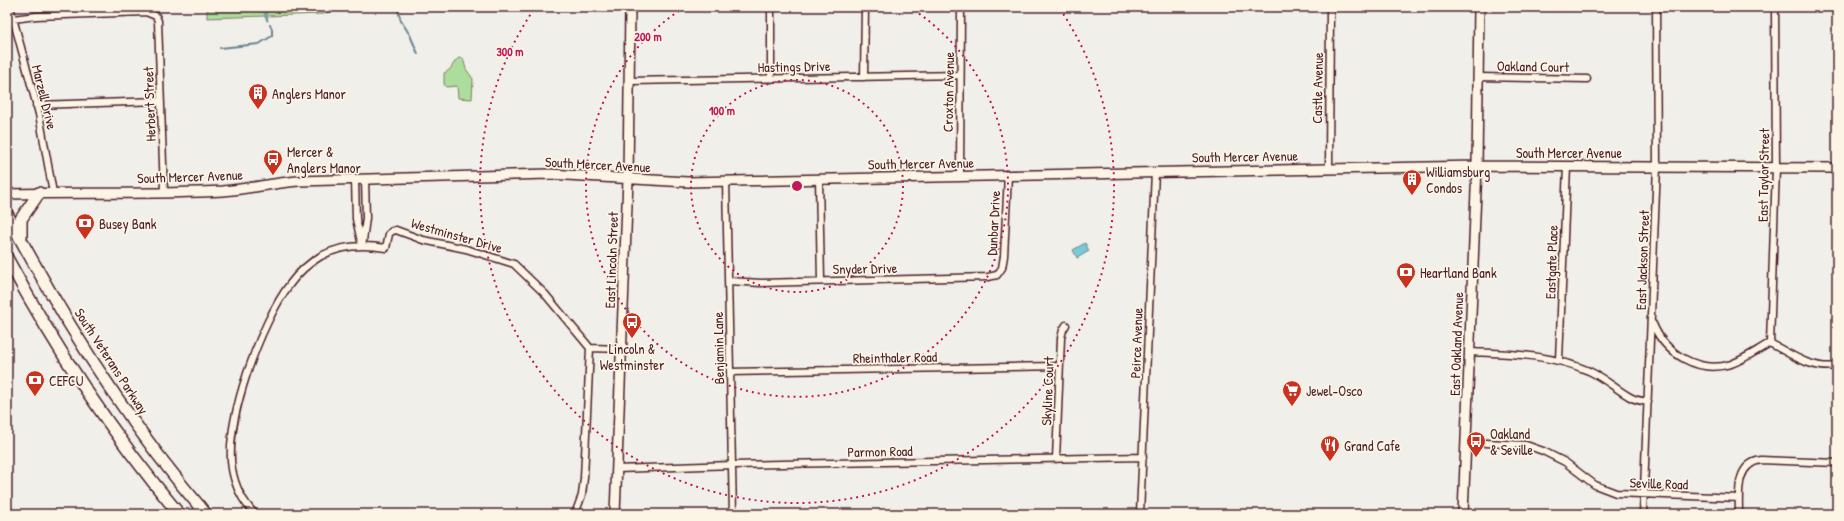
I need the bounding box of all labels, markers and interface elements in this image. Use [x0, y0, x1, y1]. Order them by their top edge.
text: 200 m [634, 28, 662, 45]
text: 300 m [496, 43, 524, 60]
street label: Croxton Avenue [938, 51, 958, 132]
street label: Castle Avenue [1307, 52, 1327, 124]
street label: Hastings Drive [757, 56, 831, 77]
street label: Oakland Court [1497, 56, 1570, 76]
street label: Marzell Drive [28, 63, 62, 132]
street label: Herbert Street [138, 66, 160, 142]
building icon: Anglers Manor [247, 82, 269, 110]
place label: Anglers Manor [272, 84, 346, 104]
text: 100 m [709, 102, 735, 119]
street label: East Taylor Street [1753, 128, 1774, 222]
place label: Mercer & Anglers Manor [287, 142, 361, 178]
street label: South Mercer Avenue [1516, 143, 1622, 162]
street label: South Mercer Avenue [1192, 146, 1299, 166]
bus stop icon: Mercer & Anglers Manor [262, 148, 284, 176]
street label: South Mercer Avenue [545, 152, 652, 176]
street label: South Mercer Avenue [868, 153, 975, 173]
place label: Williamsburg Condos [1426, 162, 1490, 197]
street label: South Mercer Avenue [137, 165, 244, 187]
building icon: Williamsburg Condos [1401, 168, 1423, 196]
centre of rings [790, 179, 804, 193]
street label: Dunbar Drive [982, 190, 1004, 256]
street label: East Jackson Street [1631, 209, 1653, 310]
street label: East Lincoln Street [600, 211, 622, 309]
bank icon: Busey Bank [74, 212, 96, 240]
street label: Westminster Drive [409, 213, 505, 257]
place label: Busey Bank [99, 214, 157, 234]
street label: Eastgate Place [1540, 224, 1563, 299]
street label: Snyder Drive [833, 258, 898, 279]
bank icon: Heartland Bank [1395, 261, 1417, 289]
place label: Heartland Bank [1420, 263, 1497, 282]
street label: East Oakland Avenue [1445, 291, 1467, 396]
street label: South Veterans Parkway [70, 304, 153, 418]
street label: Peirce Avenue [1125, 307, 1147, 379]
bus stop icon: Lincoln & Westminster [621, 311, 643, 339]
street label: Benjamin Lane [708, 311, 729, 384]
place label: Lincoln & Westminster [600, 339, 665, 374]
street label: Rheinthaler Road [853, 347, 938, 367]
street label: Skyline Court [1036, 356, 1059, 426]
bank icon: CEFCU [24, 369, 46, 397]
place label: CEFCU [49, 371, 84, 390]
supermarket icon: Jewel-Osco [1281, 379, 1303, 407]
place label: Jewel-Osco [1306, 381, 1363, 400]
place label: Oakland & Seville [1490, 424, 1533, 459]
bus stop icon: Oakland & Seville [1465, 430, 1487, 458]
restaurant icon: Grand Cafe [1319, 434, 1341, 462]
place label: Grand Cafe [1344, 436, 1401, 455]
street label: Parmon Road [847, 441, 913, 461]
street label: Seville Road [1629, 472, 1689, 494]

